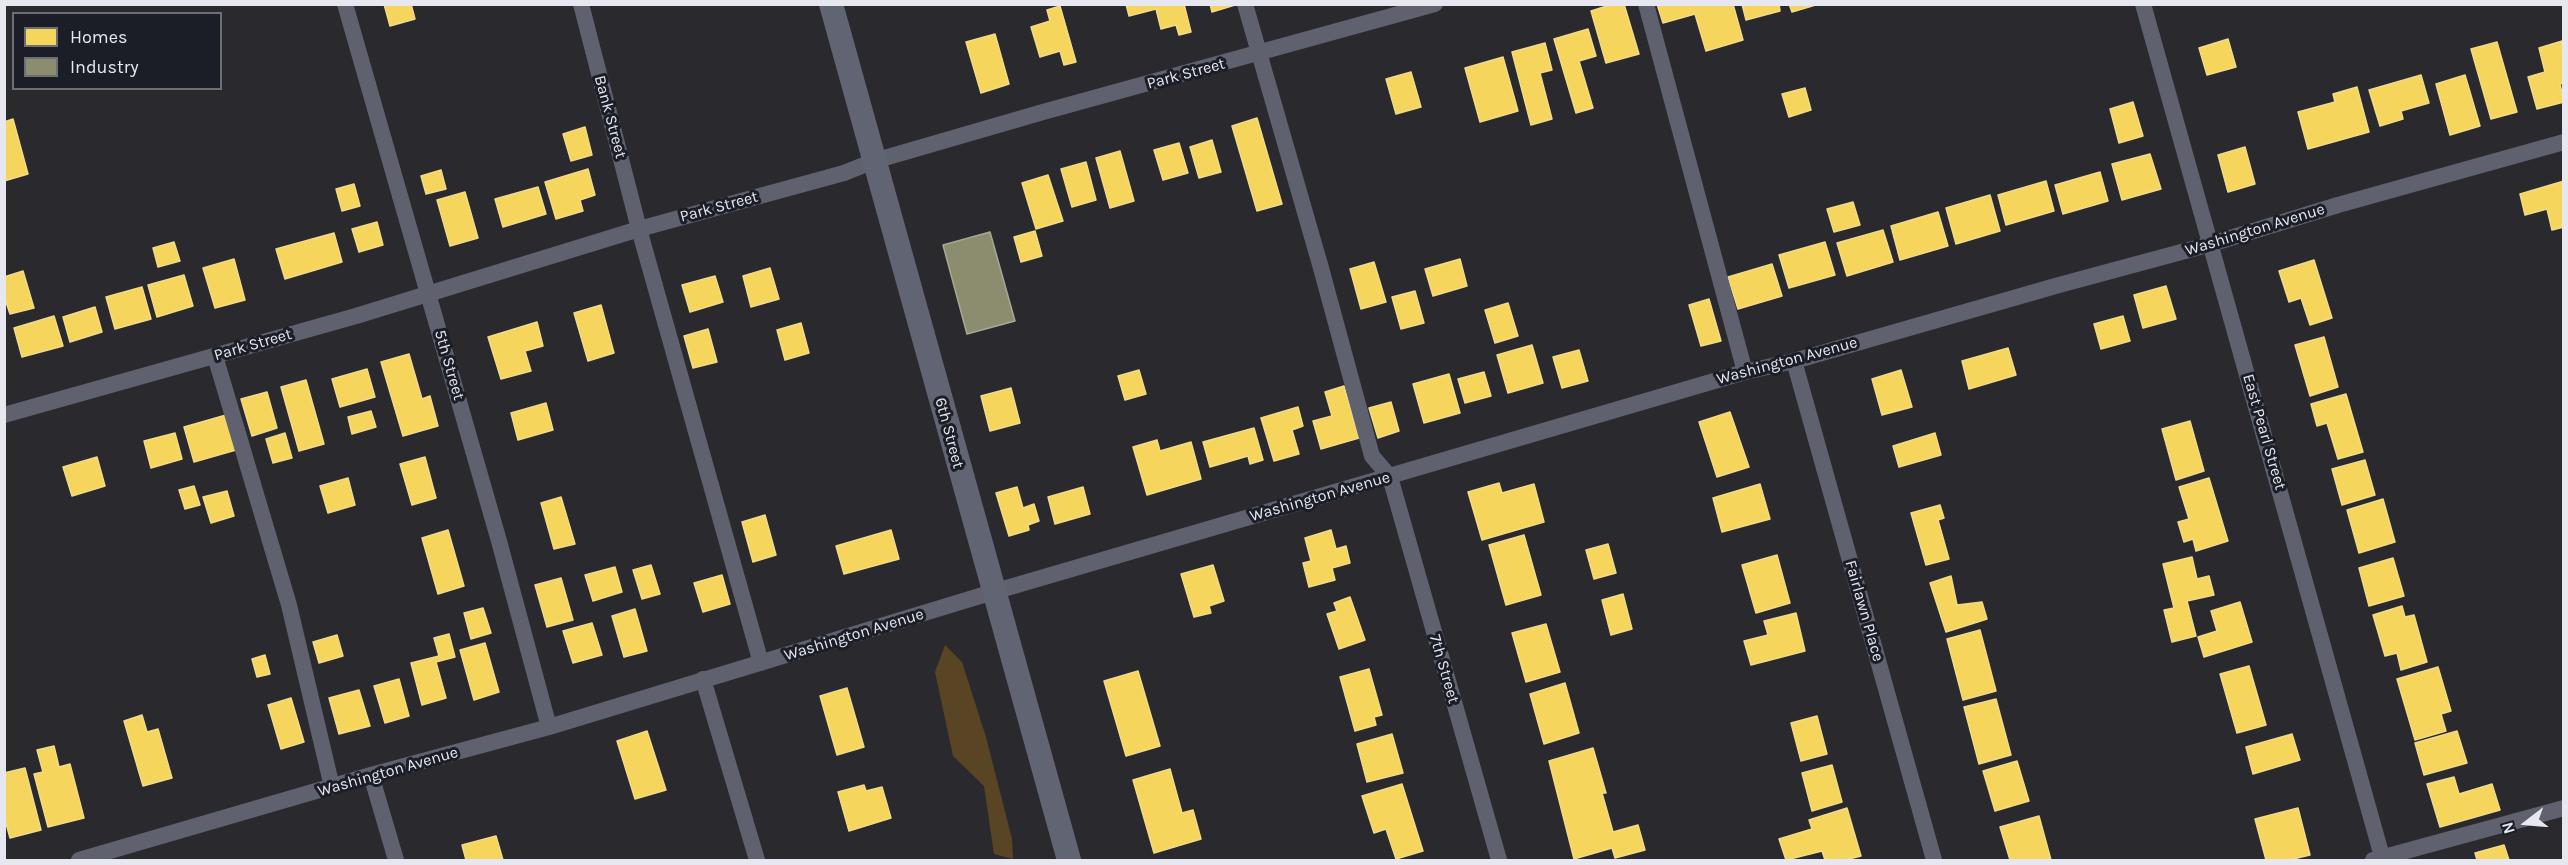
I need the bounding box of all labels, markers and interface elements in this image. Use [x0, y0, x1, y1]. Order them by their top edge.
legend [12, 12, 222, 90]
text: Homes [70, 26, 127, 48]
street label: Park Street [1145, 54, 1227, 94]
text: Industry [70, 56, 139, 78]
street label: Bank Street [590, 73, 630, 161]
street label: Park Street [678, 187, 760, 227]
street label: Washington Avenue [2183, 200, 2327, 260]
street label: Park Street [212, 325, 294, 365]
street label: 5th Street [430, 328, 468, 402]
street label: Washington Avenue [1714, 333, 1860, 389]
street label: East Pearl Street [2238, 372, 2290, 492]
street label: 6th Street [930, 395, 968, 471]
street label: Washington Avenue [1248, 468, 1392, 526]
street label: Fairlawn Place [1840, 558, 1888, 664]
street label: Washington Avenue [782, 605, 926, 665]
street label: 7th Street [1425, 632, 1463, 706]
street label: Washington Avenue [316, 743, 460, 801]
north arrow [2496, 793, 2556, 853]
text: N [2498, 820, 2519, 836]

